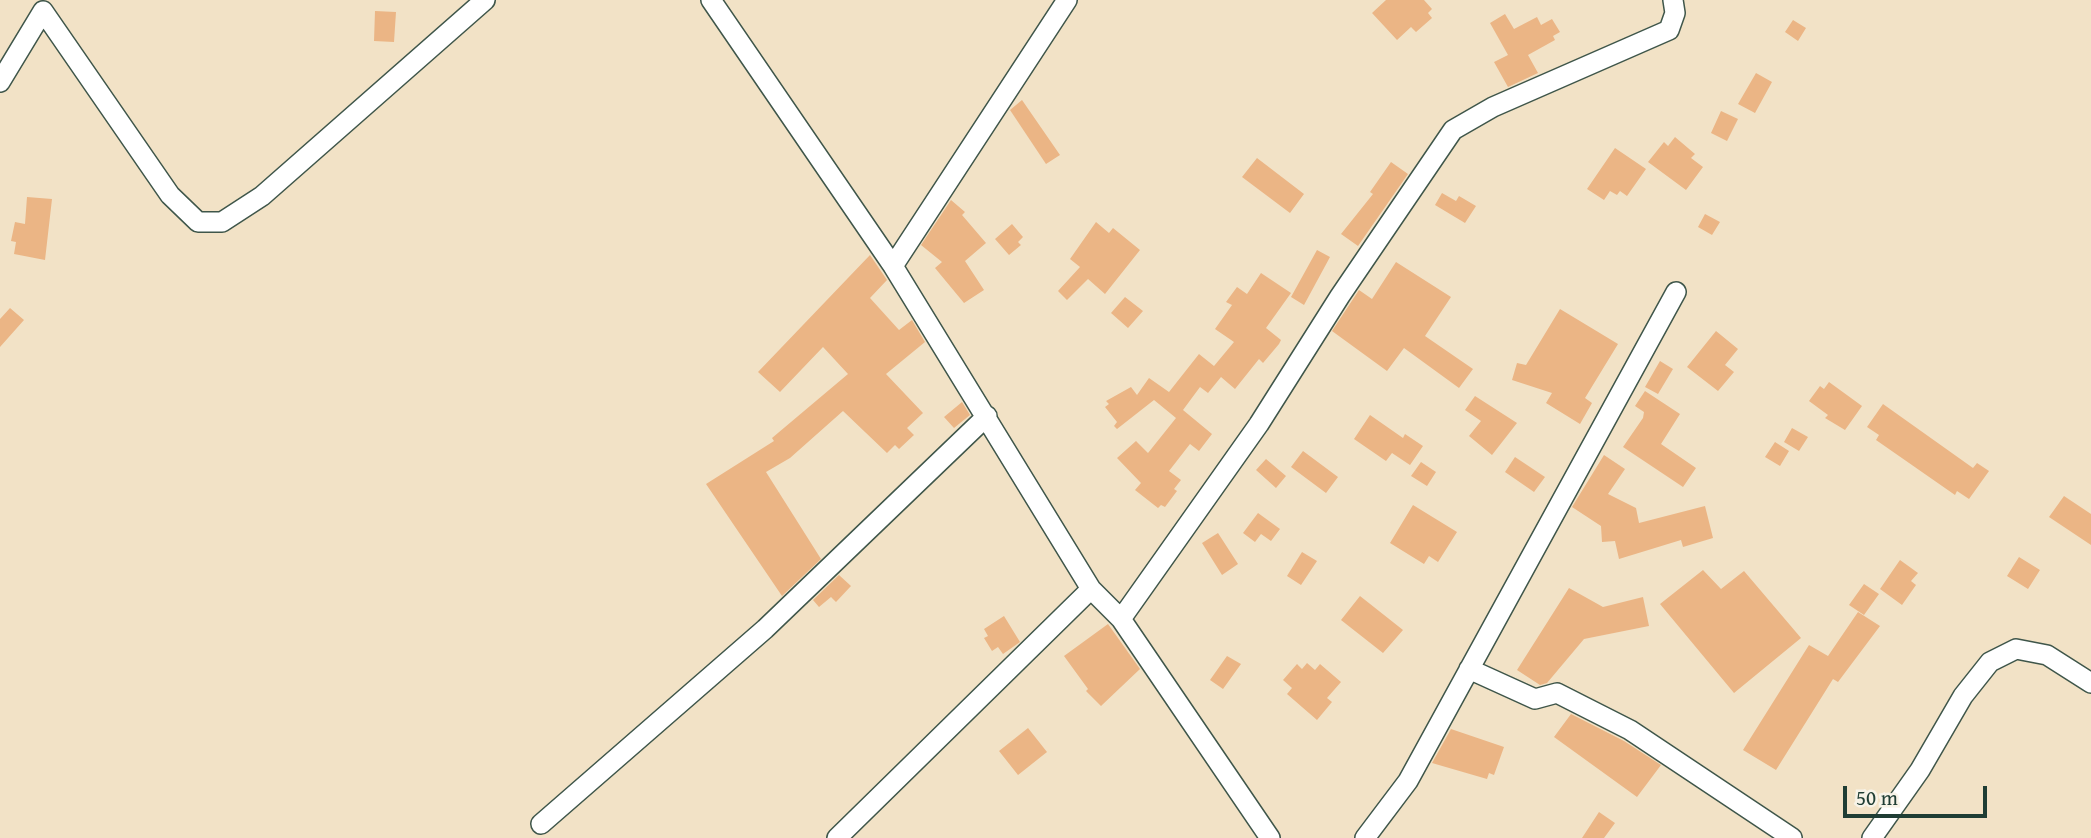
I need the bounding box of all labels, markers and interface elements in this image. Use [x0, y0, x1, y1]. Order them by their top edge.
scale bar [1846, 772, 1990, 816]
text: 50 m [1856, 782, 1898, 813]

